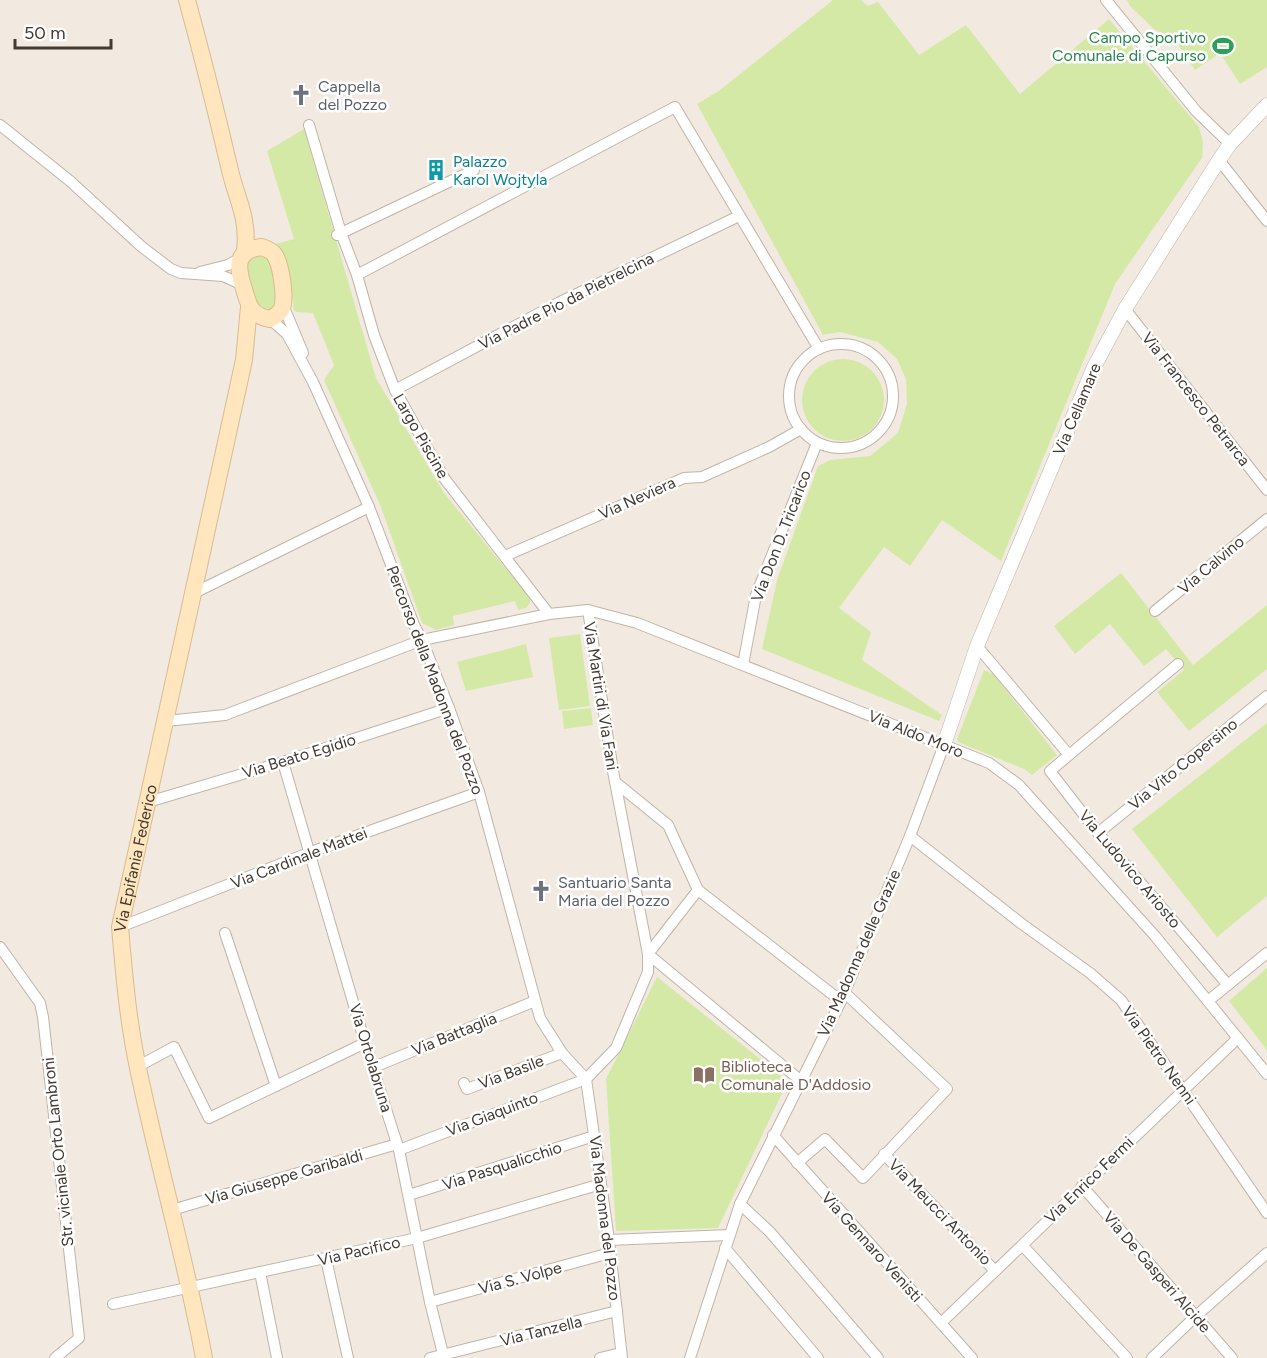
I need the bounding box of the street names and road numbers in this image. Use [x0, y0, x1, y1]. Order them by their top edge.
street label: Via Padre Pio da Pietrelcina [475, 248, 657, 354]
street label: Via Francesco Petrarca [1138, 328, 1254, 470]
street label: Via Cellamare [1049, 360, 1105, 458]
street label: Largo Piscine [389, 390, 453, 482]
street label: Via Don D. Tricarico [747, 468, 815, 604]
street label: Via Neviera [596, 473, 678, 523]
street label: Via Calvino [1174, 532, 1248, 598]
street label: Percorso della Madonna del Pozzo [382, 563, 488, 797]
street label: Via Martiri di Via Fani [580, 620, 622, 772]
street label: Via Aldo Moro [865, 706, 967, 762]
street label: Via Vito Copersino [1125, 714, 1241, 814]
street label: Via Beato Egidio [240, 730, 358, 782]
street label: Via Epifania Federico [110, 783, 160, 934]
street label: Via Ludovico Ariosto [1075, 806, 1185, 932]
street label: Via Cardinale Mattei [228, 823, 370, 893]
street label: Via Madonna delle Grazie [813, 866, 905, 1040]
street label: Via Ortolabruna [345, 1001, 397, 1115]
street label: Via Pietro Nenni [1118, 1002, 1200, 1108]
street label: Via Battaglia [409, 1008, 499, 1060]
street label: Via Basile [476, 1051, 547, 1093]
street label: Str. vicinale Orto Lambroni [39, 1056, 77, 1248]
street label: Via Giaquinto [443, 1088, 541, 1140]
street label: Via Enrico Fermi [1041, 1133, 1137, 1227]
street label: Via Madonna del Pozzo [585, 1134, 625, 1302]
street label: Via Pasqualicchio [440, 1138, 564, 1194]
street label: Via Giuseppe Garibaldi [203, 1145, 365, 1209]
street label: Via Meucci Antonio [885, 1155, 995, 1269]
street label: Via Gennaro Venisti [818, 1188, 926, 1306]
street label: Via De Gasperi Alcide [1099, 1207, 1215, 1337]
street label: Via Pacifico [316, 1232, 402, 1270]
street label: Via S. Volpe [476, 1258, 564, 1298]
street label: Via Tanzella [498, 1312, 584, 1350]

